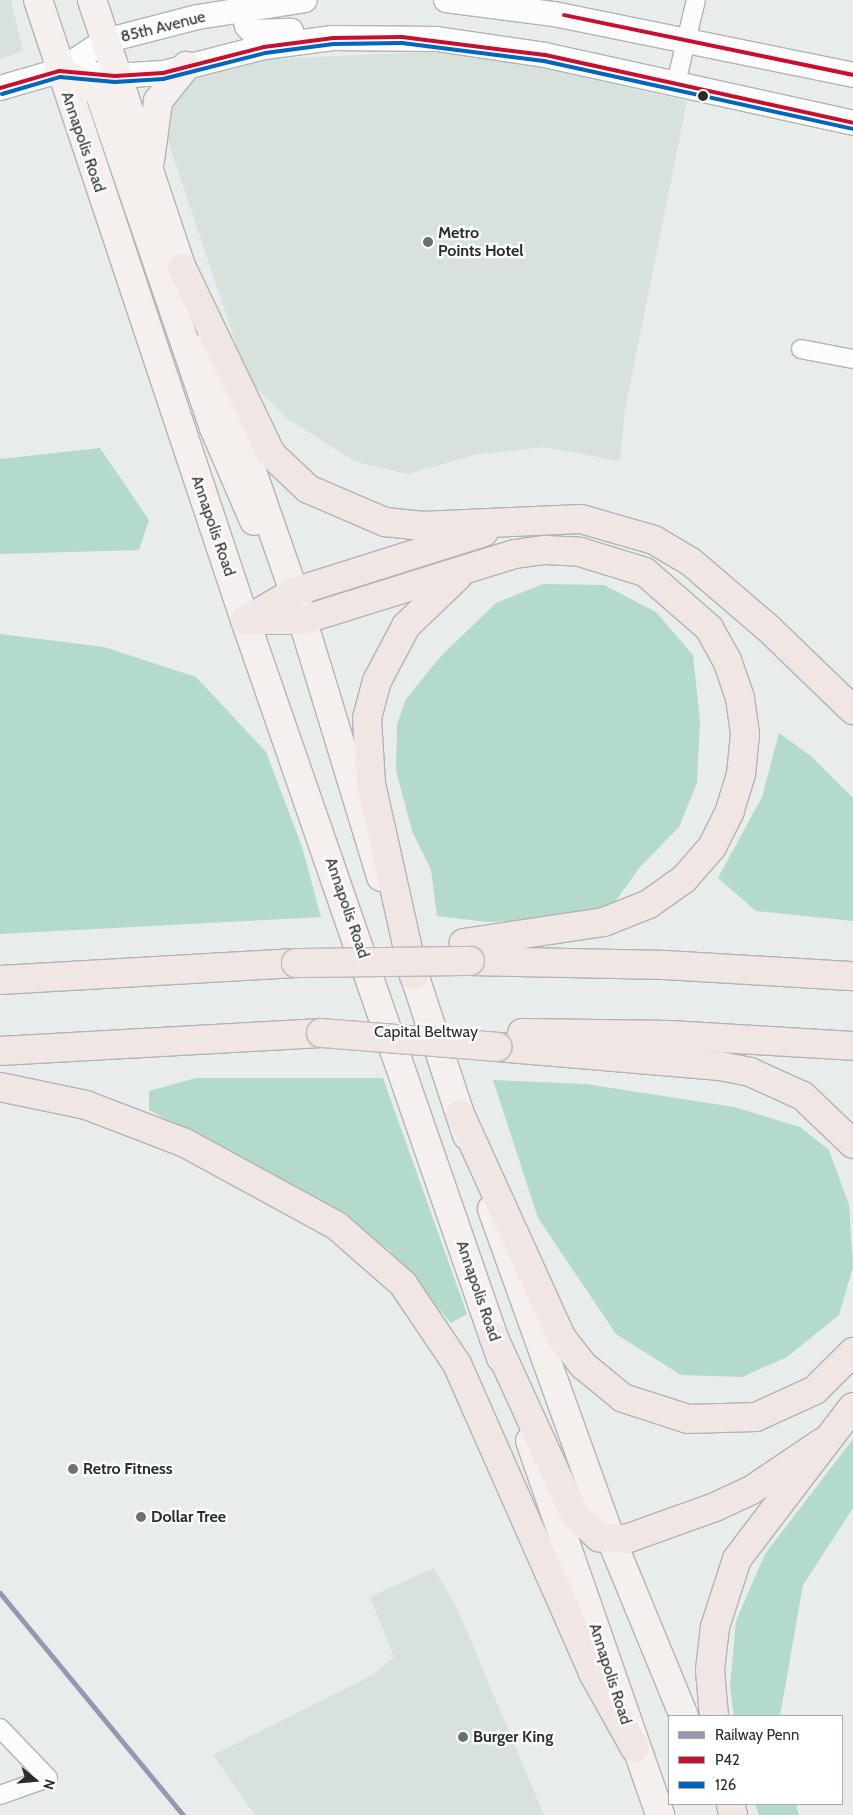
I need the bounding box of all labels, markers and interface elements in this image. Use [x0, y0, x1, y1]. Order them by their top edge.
street label: 85th Avenue [119, 7, 207, 47]
street label: Annapolis Road [57, 89, 109, 195]
unlabelled marker [698, 91, 708, 101]
place label: Metro Points Hotel [438, 223, 523, 261]
marker: Metro Points Hotel [422, 236, 434, 248]
street label: Annapolis Road [187, 473, 239, 579]
street label: Annapolis Road [321, 855, 373, 961]
street label: Capital Beltway [374, 1022, 478, 1042]
street label: Annapolis Road [452, 1238, 504, 1344]
place label: Retro Fitness [83, 1459, 173, 1479]
marker: Retro Fitness [67, 1463, 79, 1475]
place label: Dollar Tree [151, 1507, 226, 1527]
marker: Dollar Tree [135, 1511, 147, 1523]
street label: Annapolis Road [585, 1621, 635, 1727]
legend [668, 1715, 843, 1805]
text: Railway Penn [715, 1726, 799, 1744]
place label: Burger King [473, 1727, 553, 1747]
marker: Burger King [457, 1731, 469, 1743]
text: P42 [715, 1751, 740, 1769]
north arrow [10, 1755, 60, 1805]
text: 126 [715, 1776, 736, 1794]
text: N [39, 1777, 59, 1792]

